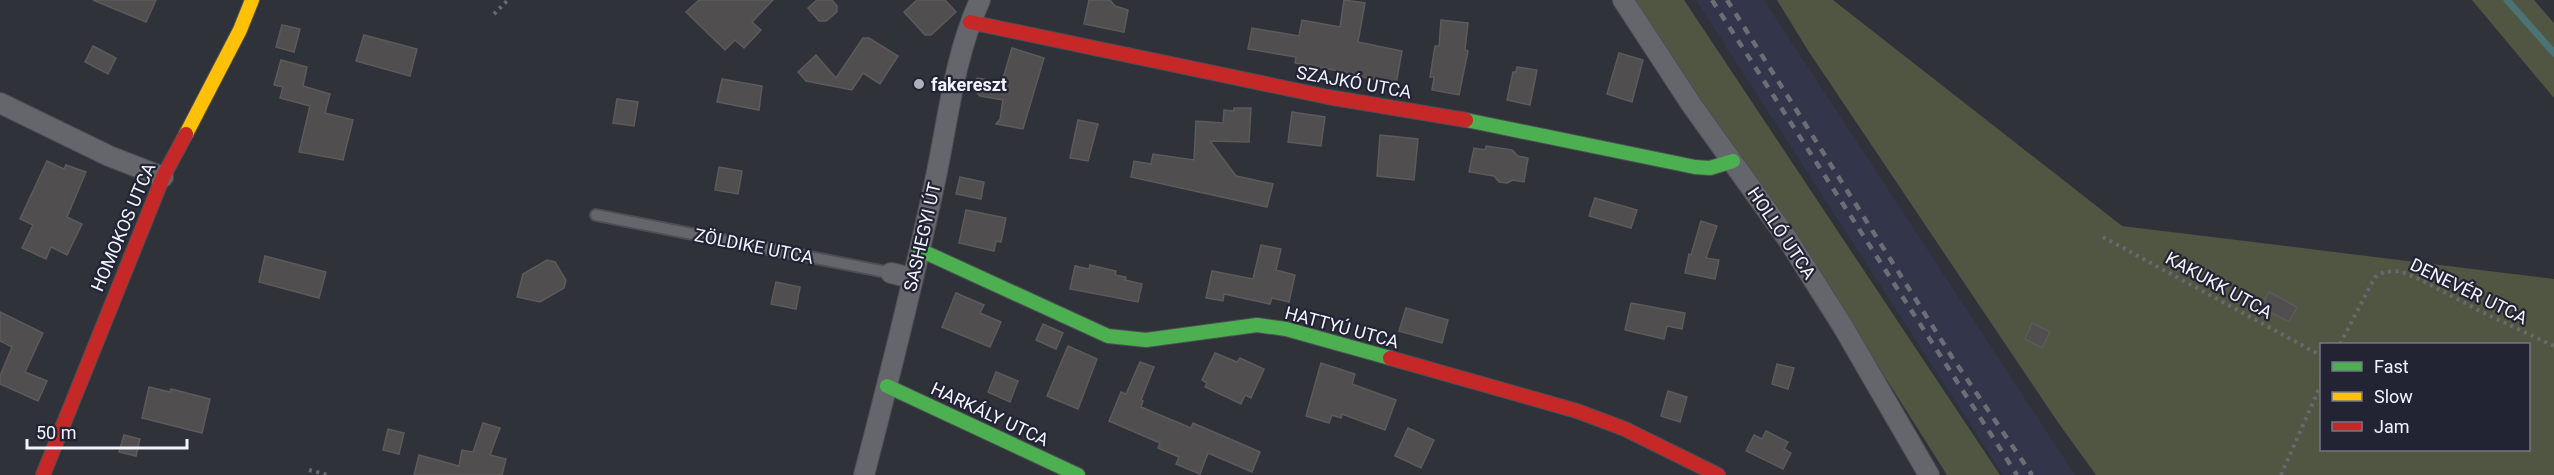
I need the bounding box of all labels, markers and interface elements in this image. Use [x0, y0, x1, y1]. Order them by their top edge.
street label: SZAJKÓ UTCA [1295, 62, 1414, 103]
place label: fakereszt [931, 74, 1007, 95]
marker: fakereszt [912, 77, 926, 91]
street label: HOMOKOS UTCA [86, 159, 160, 294]
street label: SASHEGYI ÚT [899, 180, 945, 293]
street label: HOLLÓ UTCA [1744, 183, 1821, 283]
street label: ZÖLDIKE UTCA [693, 224, 816, 268]
street label: KAKUKK UTCA [2162, 247, 2276, 323]
street label: DENEVÉR UTCA [2407, 254, 2531, 329]
street label: HATTYÚ UTCA [1283, 302, 1402, 352]
legend [2320, 343, 2530, 451]
text: Fast [2374, 356, 2409, 377]
street label: HARKÁLY UTCA [928, 378, 1052, 451]
text: Slow [2374, 386, 2413, 407]
scale bar [27, 412, 188, 450]
text: Jam [2374, 416, 2410, 437]
text: 50 m [36, 422, 76, 443]

